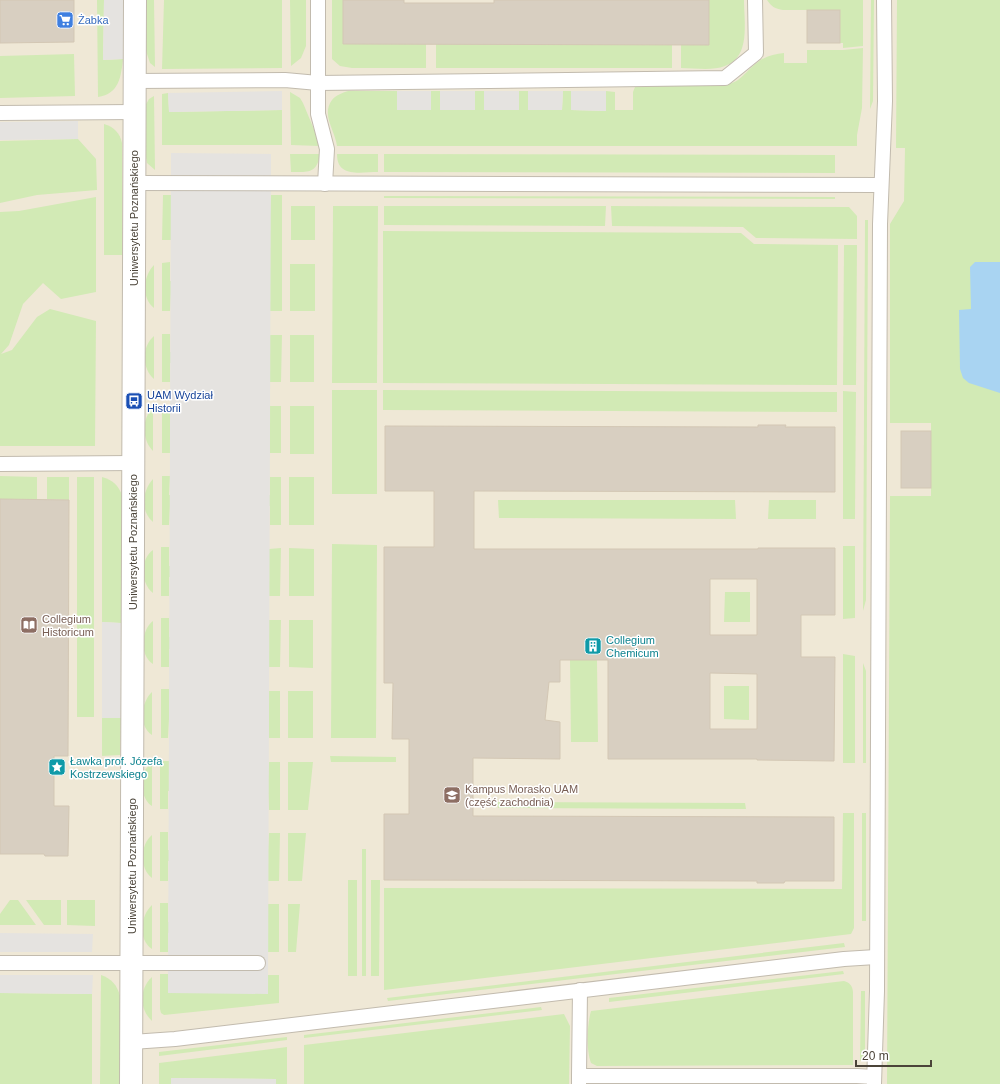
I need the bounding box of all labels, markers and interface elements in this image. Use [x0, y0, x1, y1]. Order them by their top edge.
supermarket icon: Żabka [55, 10, 75, 30]
place label: Żabka [78, 14, 109, 26]
street label: Uniwersytetu Poznańskiego [128, 150, 140, 286]
place label: UAM Wydział Historii [147, 389, 213, 414]
bus stop icon: UAM Wydział Historii [124, 391, 144, 411]
street label: Uniwersytetu Poznańskiego [127, 474, 139, 610]
place label: Collegium Historicum [42, 613, 94, 638]
library icon: Collegium Historicum [19, 615, 39, 635]
place label: Collegium Chemicum [606, 634, 659, 659]
building icon: Collegium Chemicum [583, 636, 603, 656]
place label: Ławka prof. Józefa Kostrzewskiego [70, 755, 163, 780]
place icon: Ławka prof. Józefa Kostrzewskiego [47, 757, 67, 777]
place label: Kampus Morasko UAM (część zachodnia) [465, 783, 578, 808]
school or university icon: Kampus Morasko UAM (część zachodnia) [442, 785, 462, 805]
street label: Uniwersytetu Poznańskiego [126, 798, 138, 934]
scale bar [856, 1042, 931, 1068]
text: 20 m [862, 1049, 889, 1063]

